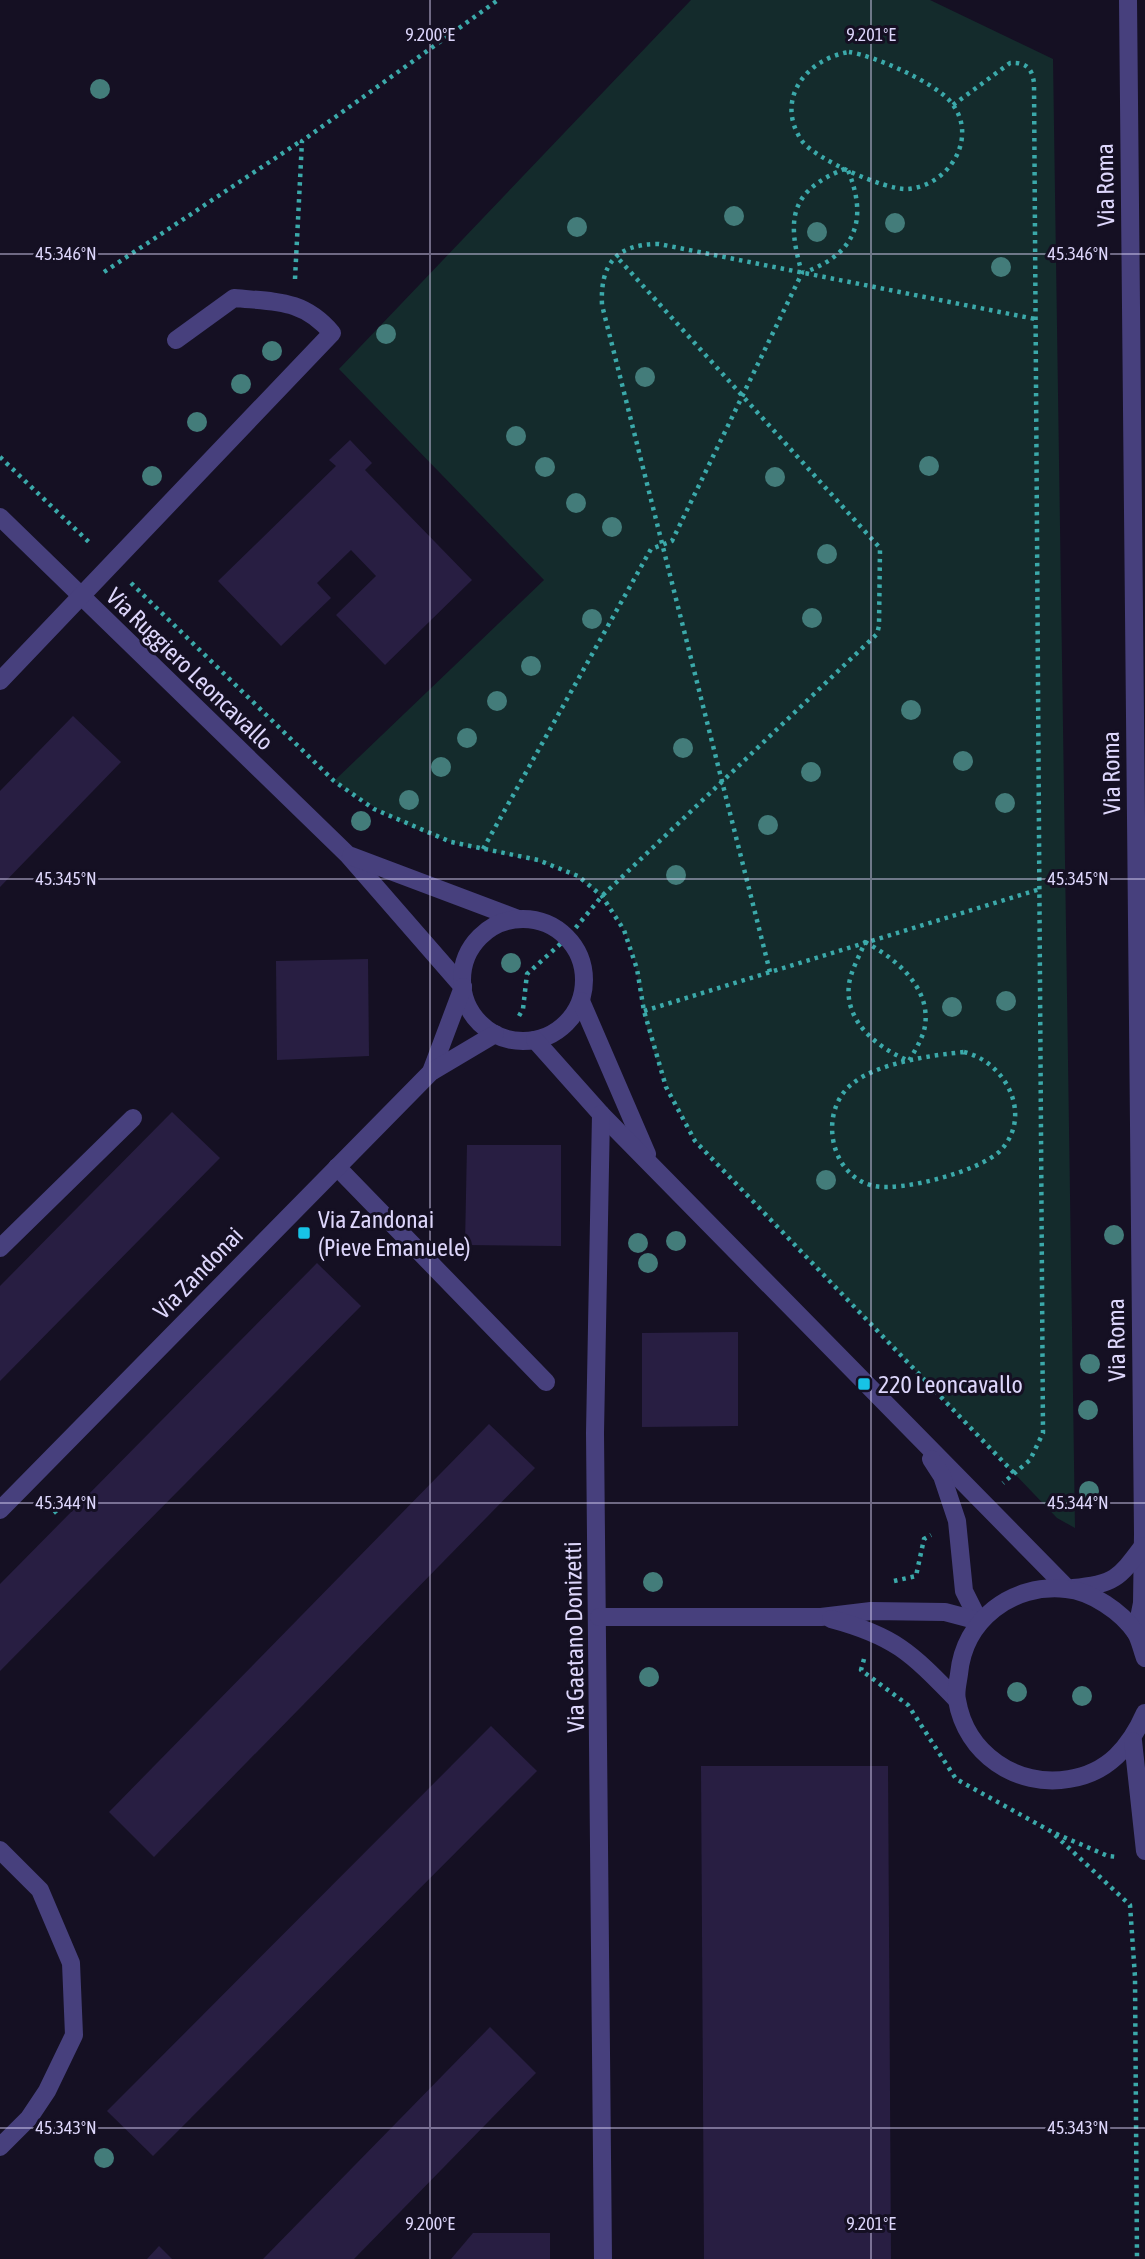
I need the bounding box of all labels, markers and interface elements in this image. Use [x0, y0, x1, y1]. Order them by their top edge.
text: 9.200°E [405, 24, 455, 45]
text: 9.201°E [846, 24, 896, 45]
street label: Via Roma [1091, 143, 1119, 227]
text: 45.346°N [35, 243, 97, 264]
text: 45.346°N [1047, 243, 1109, 264]
street label: Via Ruggiero Leoncavallo [101, 582, 279, 756]
street label: Via Roma [1097, 731, 1125, 815]
text: 45.345°N [35, 868, 97, 889]
text: 45.345°N [1047, 868, 1109, 889]
place label: Via Zandonai (Pieve Emanuele) [318, 1206, 471, 1261]
street label: Via Zandonai [148, 1222, 248, 1324]
marker: Via Zandonai (Pieve Emanuele) [296, 1225, 312, 1241]
street label: Via Roma [1102, 1298, 1130, 1382]
place label: 220 Leoncavallo [878, 1371, 1023, 1398]
marker: 220 Leoncavallo [856, 1376, 872, 1392]
text: 45.344°N [35, 1492, 97, 1513]
text: 45.344°N [1047, 1492, 1109, 1513]
street label: Via Gaetano Donizetti [559, 1541, 589, 1733]
text: 45.343°N [35, 2117, 97, 2138]
text: 45.343°N [1047, 2117, 1109, 2138]
text: 9.200°E [405, 2213, 455, 2234]
text: 9.201°E [846, 2213, 896, 2234]

